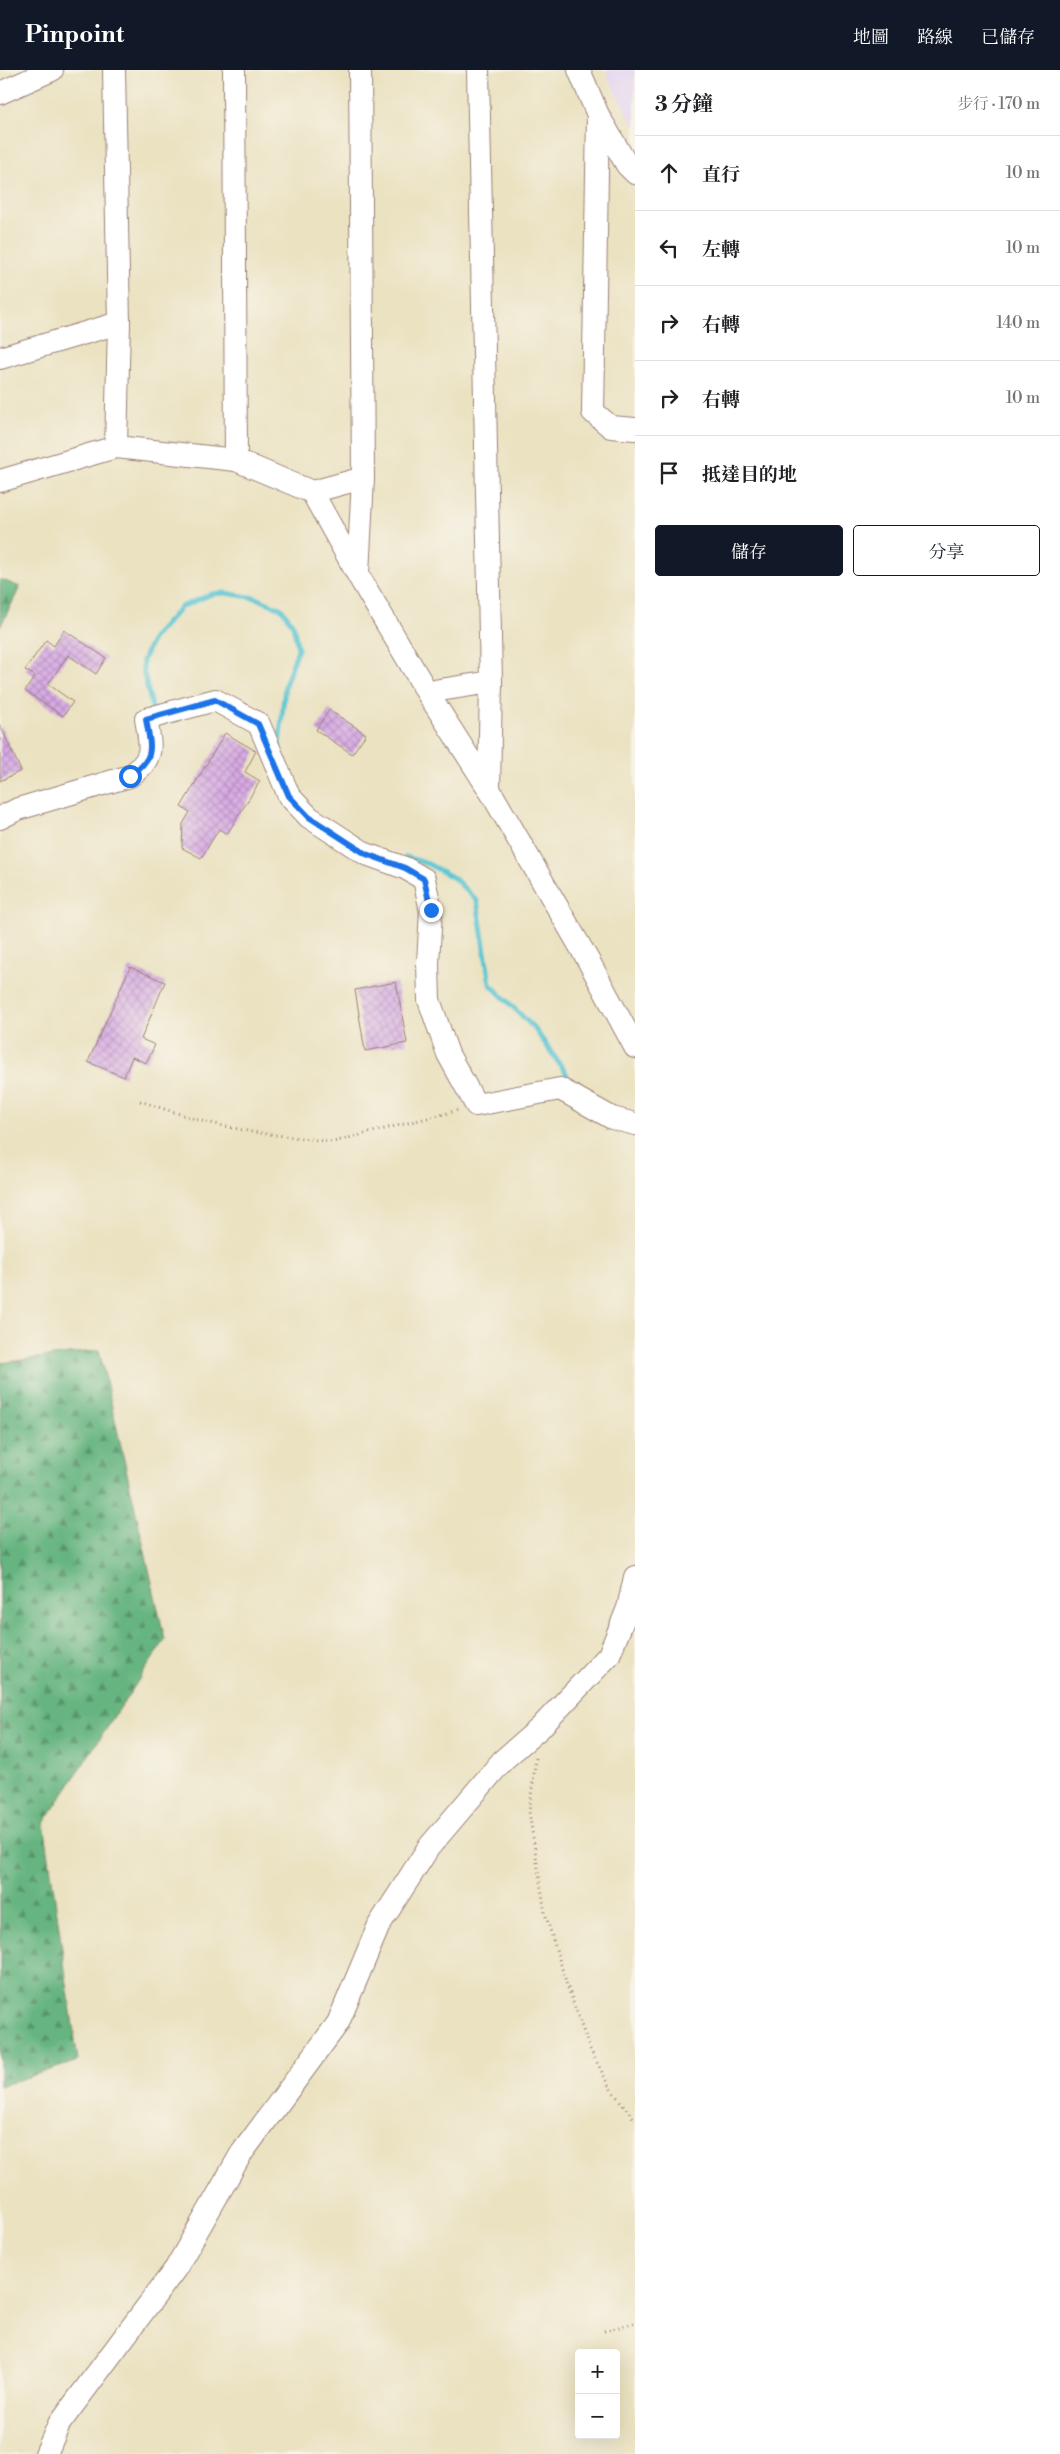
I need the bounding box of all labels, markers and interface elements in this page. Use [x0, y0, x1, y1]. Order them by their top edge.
text: Pinpoint [25, 20, 124, 50]
text: 地圖 [853, 26, 889, 49]
text: 路線 [917, 26, 953, 49]
text: 已儲存 [981, 26, 1035, 49]
text: 3 分鐘 [655, 92, 713, 118]
text: 步行 · 170 m [957, 94, 1040, 114]
icon: ahead [655, 159, 683, 187]
text: 直行 [702, 163, 740, 187]
text: 10 m [1006, 163, 1040, 183]
icon: left [655, 234, 683, 262]
text: 左轉 [702, 238, 740, 262]
text: 10 m [1006, 238, 1040, 258]
icon: right [655, 309, 683, 337]
text: 右轉 [702, 313, 740, 337]
text: 140 m [996, 313, 1040, 333]
icon: right [655, 384, 683, 412]
text: 右轉 [702, 388, 740, 412]
text: 10 m [1006, 388, 1040, 408]
icon: arrive [655, 459, 683, 487]
text: 抵達目的地 [702, 463, 797, 487]
button: 儲存 [655, 525, 843, 576]
button: 分享 [853, 525, 1040, 576]
route start [119, 765, 142, 788]
route end [420, 899, 443, 922]
map controls [575, 2349, 620, 2439]
button: + [575, 2349, 620, 2394]
button: − [575, 2394, 620, 2439]

